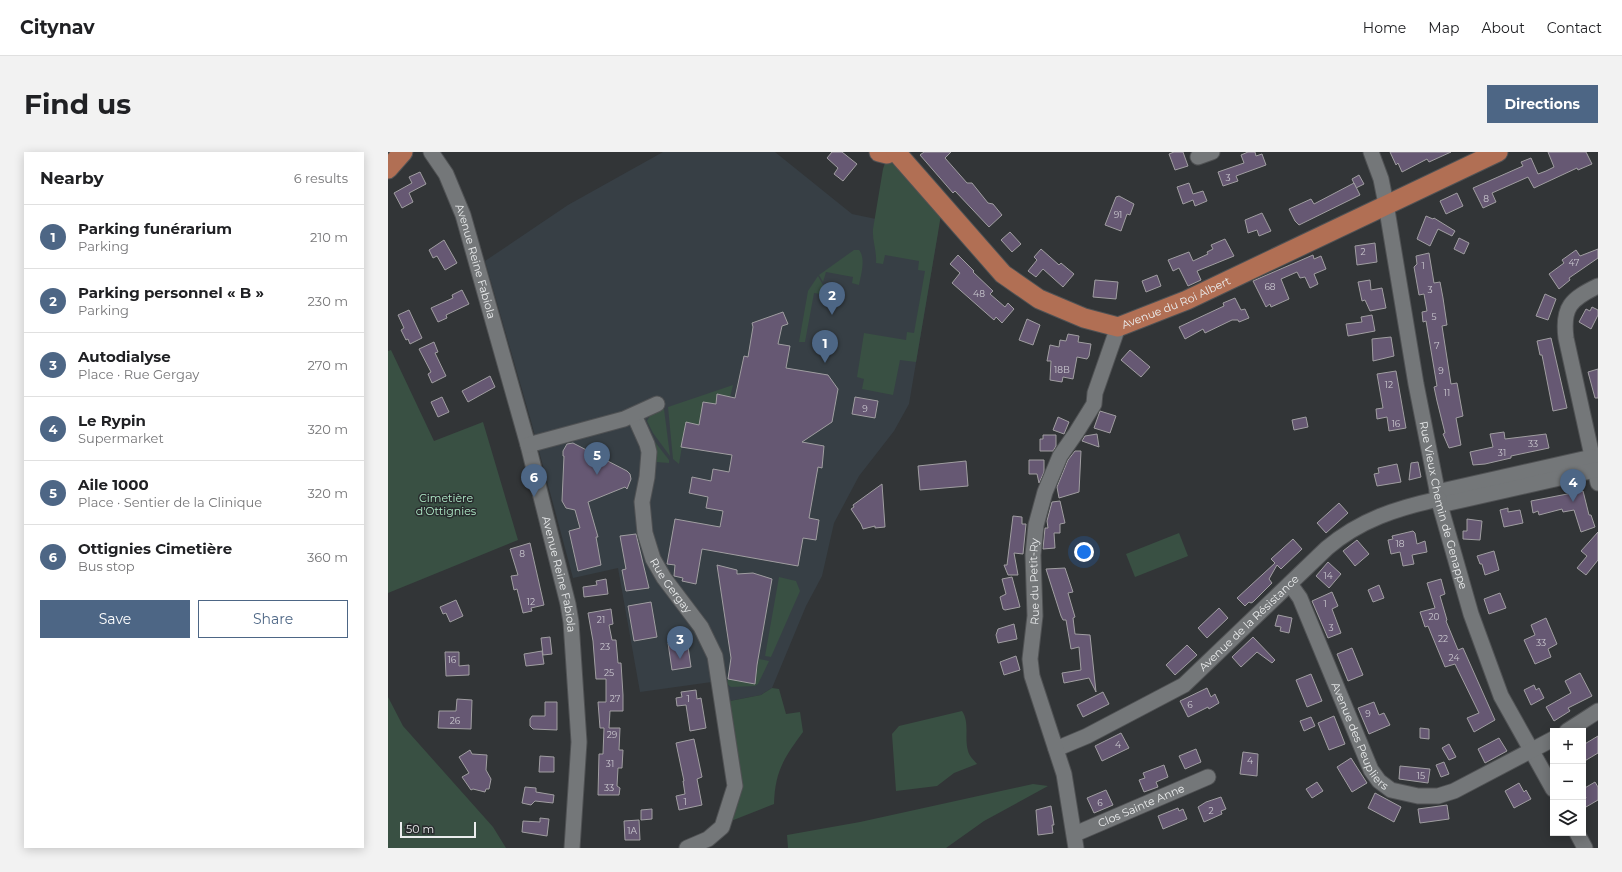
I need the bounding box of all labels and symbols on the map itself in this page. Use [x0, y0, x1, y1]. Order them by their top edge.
house number: 3 [1225, 172, 1231, 183]
house number: 8 [1483, 193, 1489, 204]
street label: Avenue Reine Fabiola [452, 202, 499, 320]
house number: 91 [1114, 209, 1122, 220]
house number: 2 [1360, 246, 1366, 257]
house number: 47 [1569, 257, 1579, 268]
house number: 1 [1421, 260, 1425, 271]
street label: Avenue du Roi Albert [1120, 273, 1233, 332]
house number: 68 [1264, 281, 1276, 292]
pin: 2 [819, 282, 845, 315]
house number: 3 [1427, 284, 1433, 295]
house number: 48 [973, 288, 985, 299]
house number: 5 [1431, 311, 1437, 322]
pin: 1 [812, 330, 838, 363]
house number: 7 [1434, 340, 1440, 351]
house number: 18B [1054, 364, 1070, 375]
house number: 9 [1438, 365, 1444, 376]
house number: 12 [1385, 379, 1393, 390]
house number: 11 [1444, 387, 1450, 398]
house number: 9 [862, 403, 868, 414]
house number: 16 [1392, 418, 1401, 429]
street label: Rue Vieux Chemin de Genappe [1416, 420, 1471, 591]
house number: 33 [1528, 438, 1538, 449]
pin: 5 [584, 442, 610, 475]
house number: 31 [1498, 447, 1506, 458]
pin: 6 [521, 464, 547, 497]
pin: 4 [1560, 469, 1586, 502]
park label: Cimetière d'Ottignies [416, 491, 477, 518]
street label: Avenue Reine Fabiola [539, 515, 579, 633]
street label: Rue du Petit-Ry [1026, 537, 1042, 626]
house number: 18 [1396, 538, 1405, 549]
your location [1074, 542, 1094, 562]
house number: 8 [519, 548, 525, 559]
street label: Rue Gergay [647, 555, 695, 616]
house number: 14 [1323, 570, 1333, 581]
street label: Avenue de la Résistance [1196, 572, 1302, 674]
house number: 12 [527, 596, 535, 607]
house number: 1 [1323, 598, 1327, 609]
house number: 20 [1428, 611, 1440, 622]
house number: 21 [597, 614, 605, 625]
house number: 3 [1328, 622, 1334, 633]
pin: 3 [667, 626, 693, 659]
house number: 22 [1438, 633, 1448, 644]
house number: 33 [1536, 637, 1546, 648]
house number: 23 [600, 641, 610, 652]
house number: 24 [1449, 652, 1459, 663]
house number: 16 [448, 654, 457, 665]
house number: 25 [604, 667, 614, 678]
street label: Avenue des Peupliers [1328, 680, 1392, 793]
house number: 27 [610, 693, 620, 704]
house number: 1 [686, 693, 690, 704]
house number: 6 [1187, 699, 1193, 710]
house number: 9 [1365, 708, 1371, 719]
house number: 26 [450, 715, 461, 726]
house number: 29 [607, 729, 618, 740]
house number: 4 [1115, 739, 1121, 750]
house number: 4 [1247, 755, 1253, 766]
house number: 31 [606, 758, 614, 769]
house number: 15 [1417, 770, 1425, 781]
street label: Clos Sainte Anne [1096, 781, 1187, 830]
house number: 33 [604, 782, 614, 793]
house number: 1 [683, 796, 687, 807]
house number: 6 [1097, 797, 1103, 808]
house number: 2 [1208, 805, 1214, 816]
scale bar [400, 820, 476, 839]
house number: 1A [627, 825, 637, 836]

